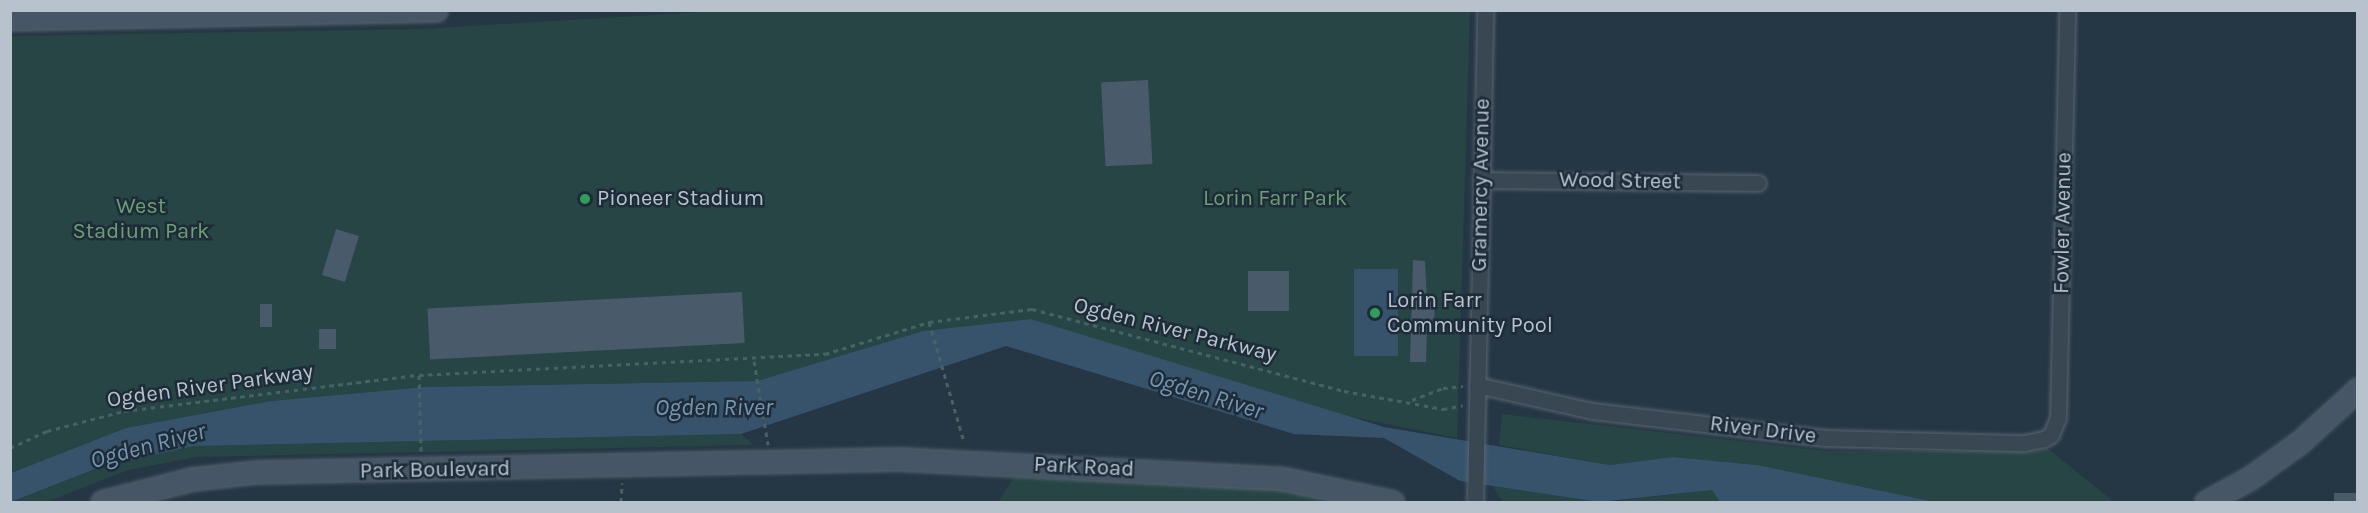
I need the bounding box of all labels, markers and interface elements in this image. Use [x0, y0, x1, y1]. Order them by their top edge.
street label: Gramercy Avenue [1466, 98, 1496, 272]
street label: Fowler Avenue [2049, 152, 2077, 294]
street label: Wood Street [1559, 167, 1681, 195]
place label: Pioneer Stadium [597, 186, 764, 212]
park label: Lorin Farr Park [1203, 186, 1347, 212]
marker: Pioneer Stadium [578, 192, 592, 206]
park label: West Stadium Park [72, 193, 210, 244]
place label: Lorin Farr Community Pool [1387, 287, 1553, 338]
street label: Ogden River Parkway [1071, 292, 1279, 368]
marker: Lorin Farr Community Pool [1368, 306, 1382, 320]
street label: Ogden River Parkway [105, 358, 315, 414]
water label: Ogden River [1145, 364, 1267, 426]
water label: Ogden River [655, 394, 773, 422]
street label: River Drive [1708, 410, 1818, 450]
water label: Ogden River [87, 417, 209, 475]
street label: Park Road [1033, 451, 1135, 483]
street label: Park Boulevard [360, 455, 510, 485]

